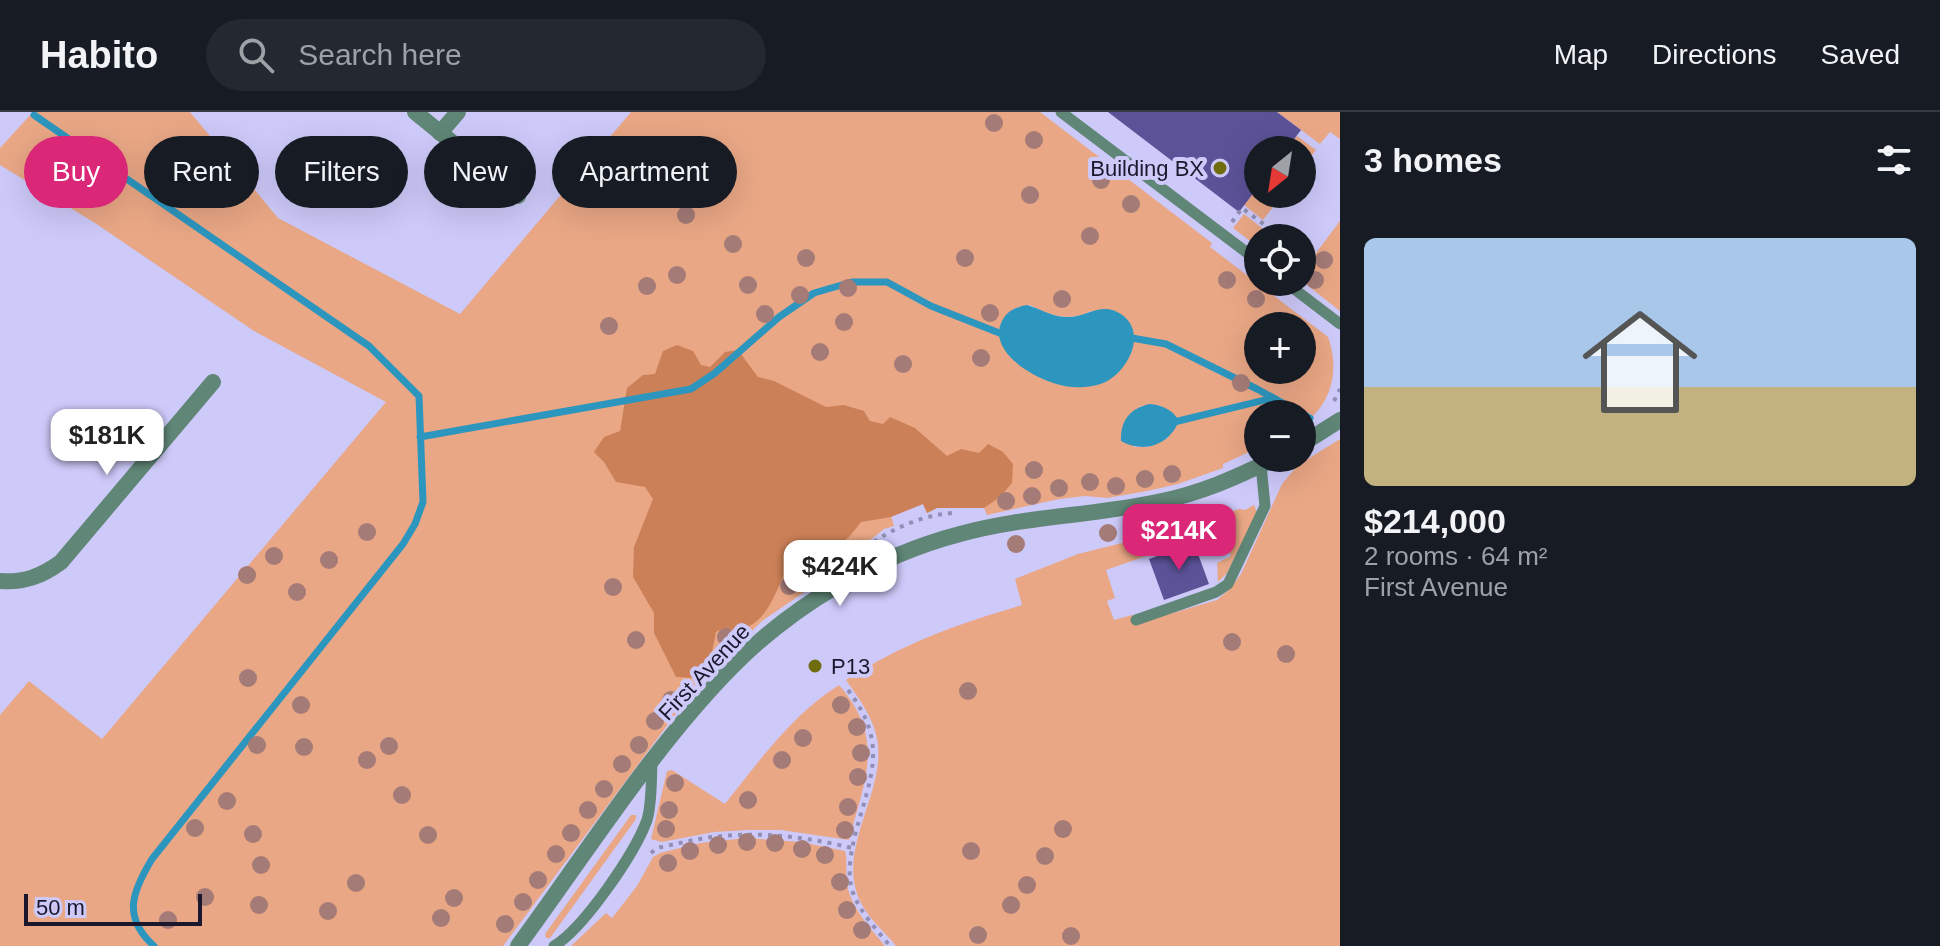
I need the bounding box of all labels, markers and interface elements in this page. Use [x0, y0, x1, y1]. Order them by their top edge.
search box [206, 19, 766, 91]
icon: search [234, 33, 278, 77]
text: Habito [40, 34, 158, 76]
text: Search here [298, 38, 462, 71]
text: Map [1554, 39, 1608, 70]
text: Directions [1652, 39, 1777, 70]
text: Saved [1821, 39, 1900, 70]
chip: Buy [24, 136, 128, 208]
chip: Rent [144, 136, 259, 208]
chip: Filters [275, 136, 408, 208]
chip: New [424, 136, 536, 208]
chip: Apartment [552, 136, 737, 208]
north arrow [1244, 136, 1316, 208]
map controls [1244, 136, 1316, 472]
icon: filters [1872, 138, 1916, 182]
text: 3 homes [1364, 141, 1502, 179]
place label: Building BX [1090, 156, 1204, 181]
marker: Building BX [1211, 159, 1229, 177]
button: locate [1244, 224, 1316, 296]
icon: home [1568, 290, 1712, 434]
button: + [1244, 312, 1316, 384]
button: − [1244, 400, 1316, 472]
pin: $181K [51, 409, 163, 477]
text: $181K [69, 420, 145, 450]
text: $214,000 [1364, 502, 1506, 540]
pin: $214K [1123, 504, 1235, 572]
text: $214K [1141, 515, 1217, 545]
pin: $424K [784, 540, 896, 608]
text: 2 rooms · 64 m² [1364, 541, 1548, 571]
text: $424K [802, 551, 878, 581]
text: First Avenue [1364, 572, 1508, 602]
street label: First Avenue [653, 619, 755, 725]
place label: P13 [831, 654, 870, 679]
marker: P13 [806, 657, 824, 675]
scale bar [24, 890, 202, 926]
text: 50 m [36, 895, 85, 920]

